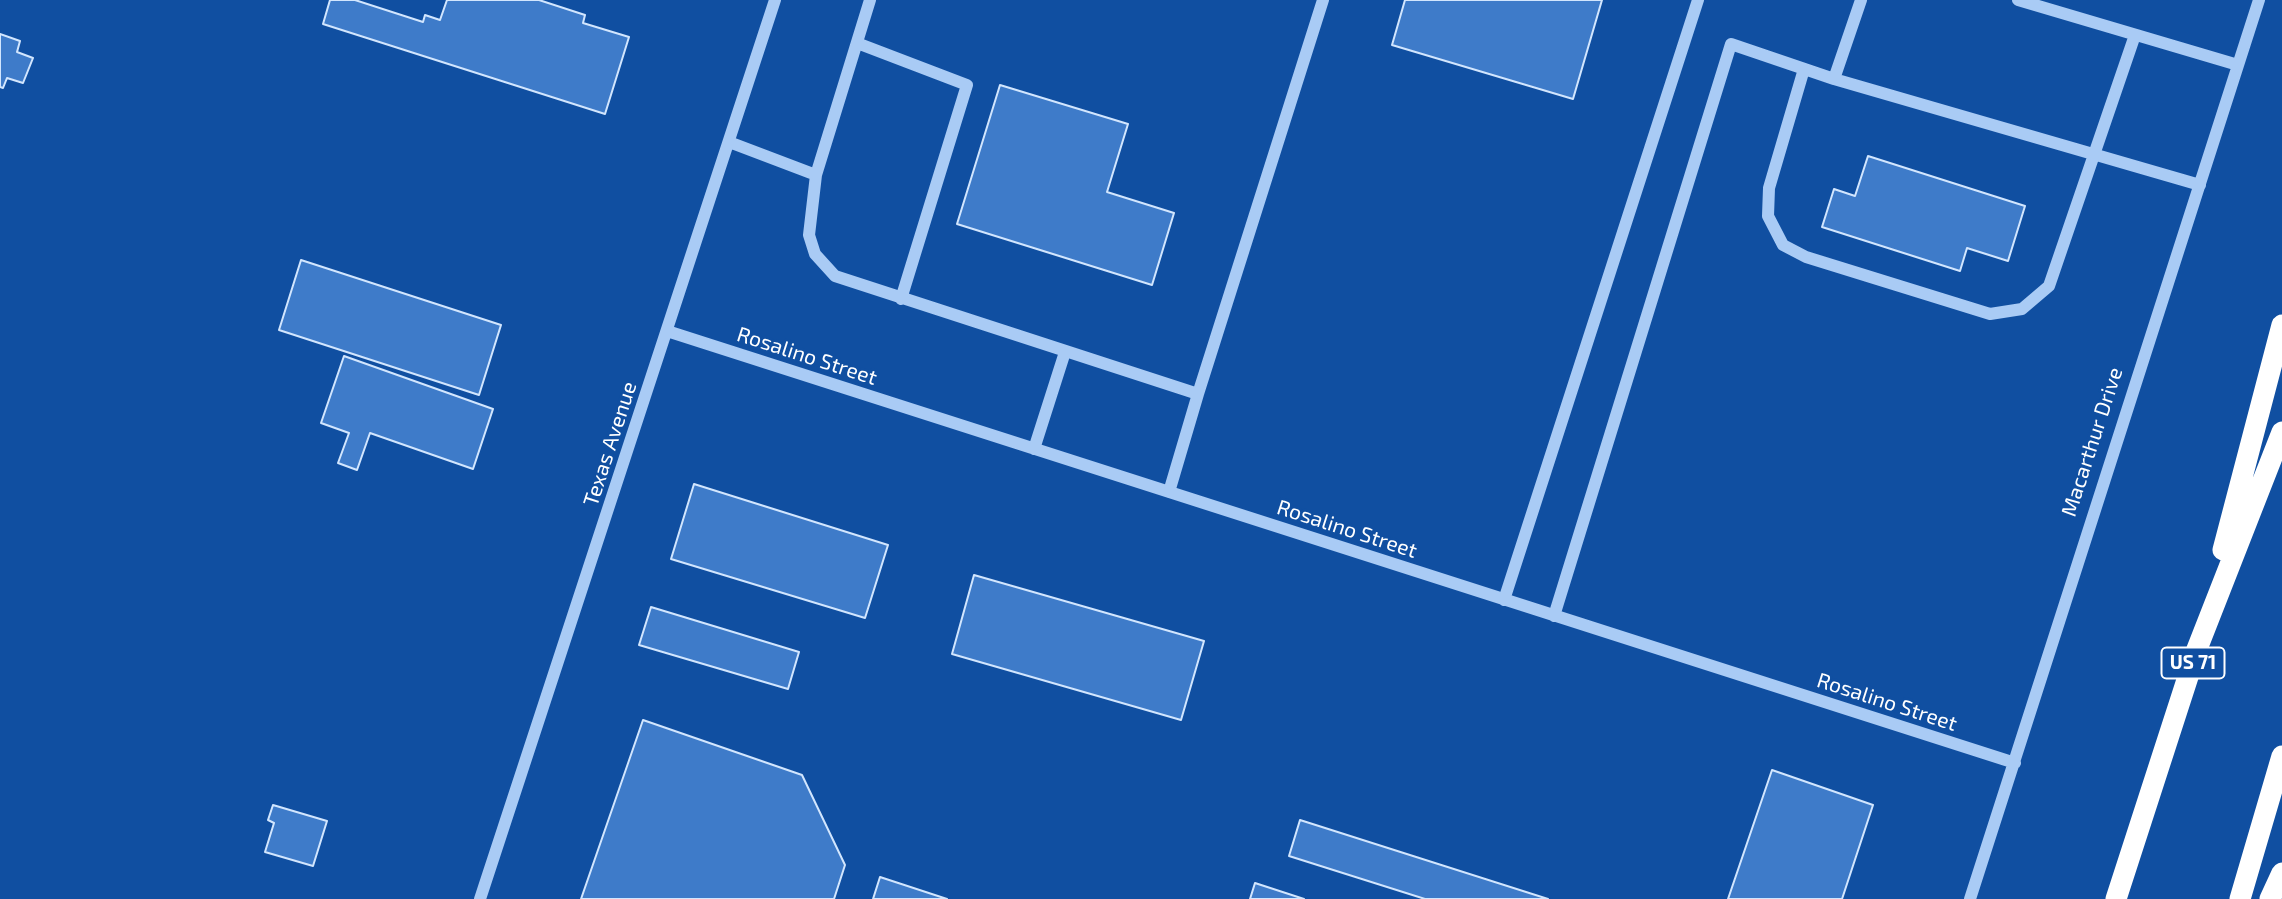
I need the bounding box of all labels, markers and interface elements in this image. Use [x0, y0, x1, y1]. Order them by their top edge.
street label: Rosalino Street [734, 322, 880, 390]
street label: Macarthur Drive [2056, 364, 2128, 520]
street label: Texas Avenue [578, 379, 642, 509]
street label: Rosalino Street [1274, 495, 1420, 563]
road number: US 71 [2162, 648, 2224, 678]
street label: Rosalino Street [1814, 668, 1960, 736]

